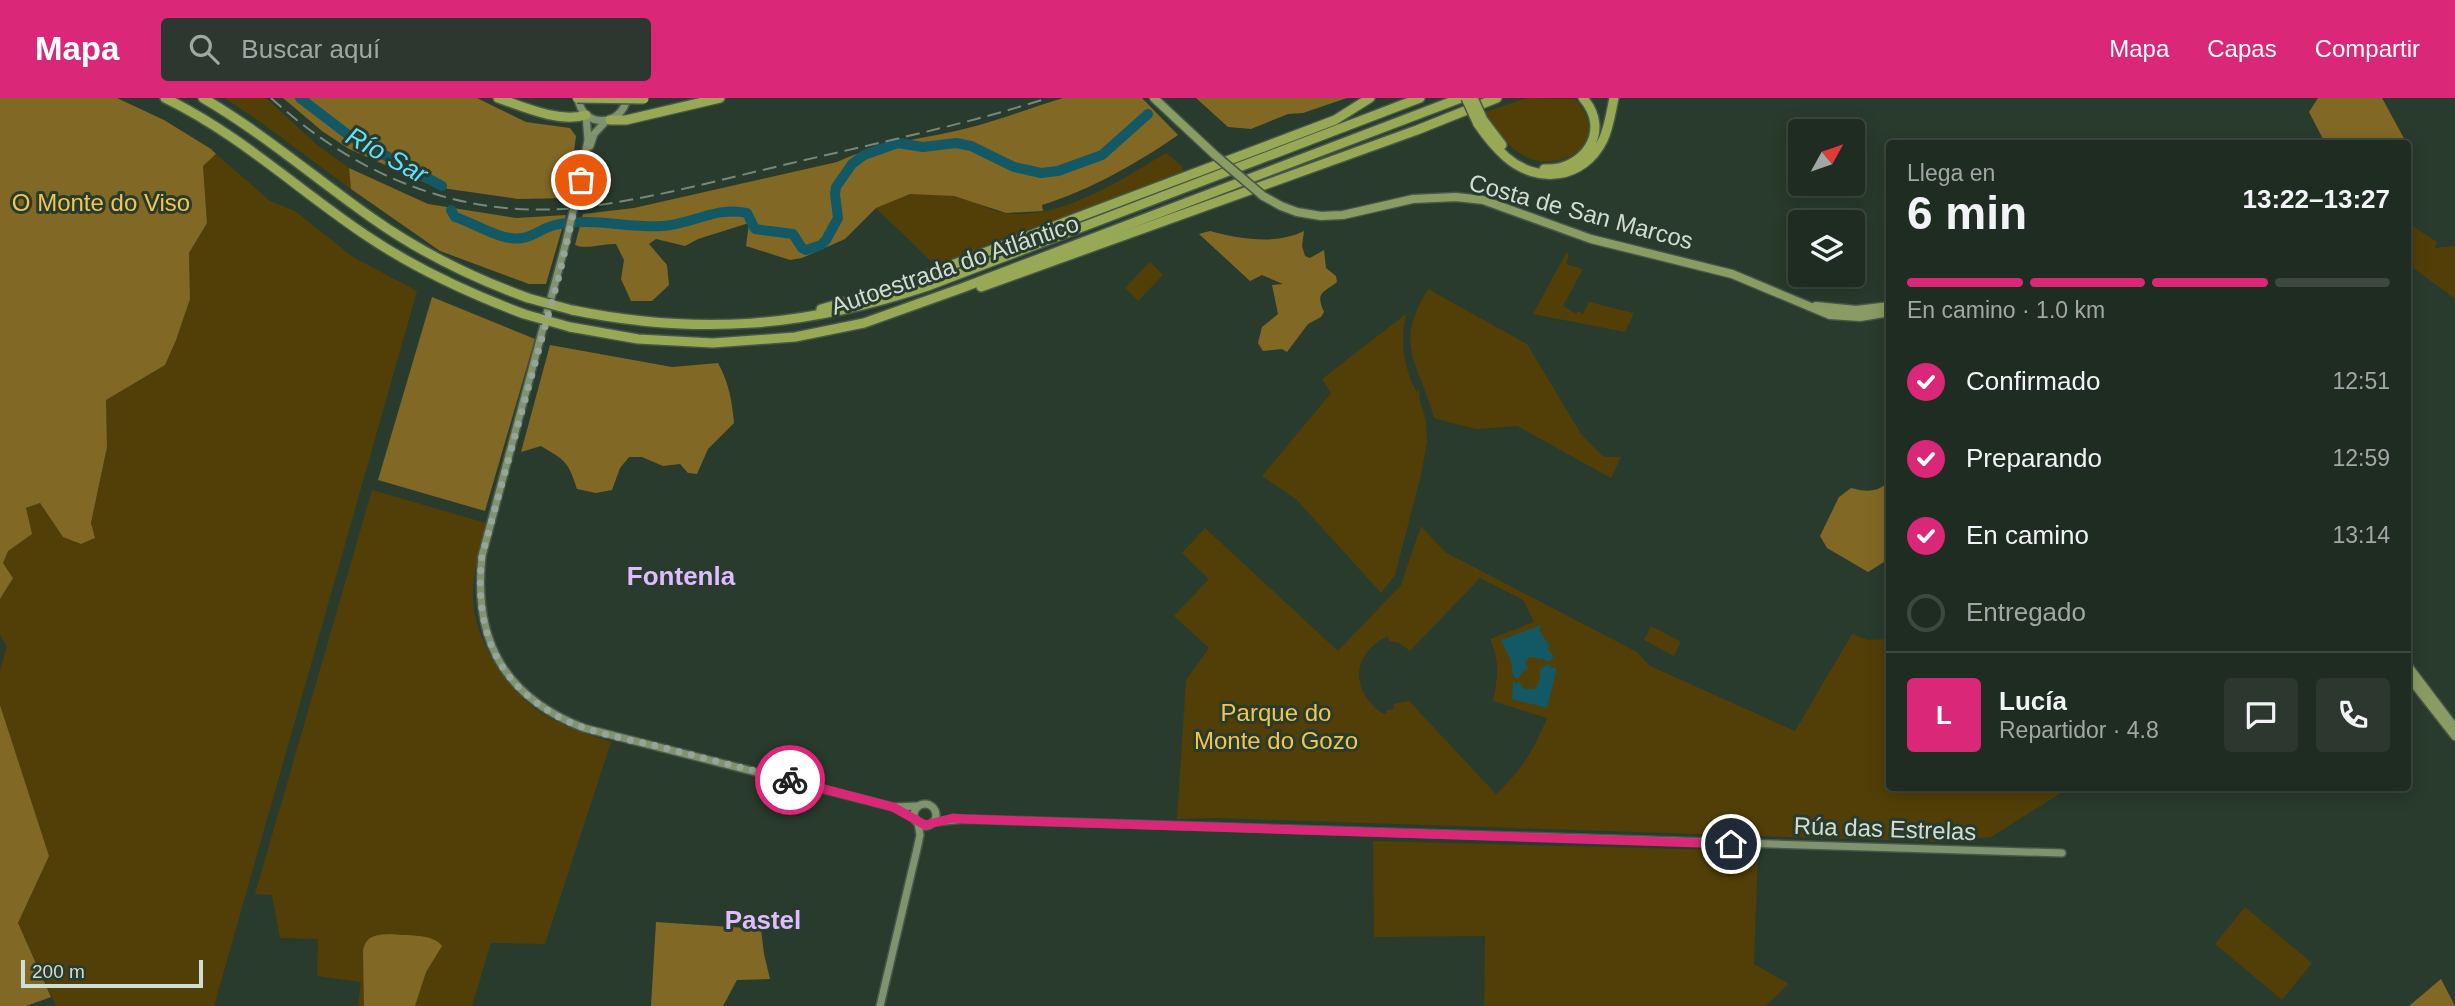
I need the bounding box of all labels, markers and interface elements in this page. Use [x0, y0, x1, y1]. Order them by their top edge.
search box [161, 18, 651, 81]
text: Mapa [35, 30, 119, 67]
icon: search [185, 30, 223, 68]
text: Buscar aquí [241, 34, 380, 64]
text: Mapa [2109, 35, 2169, 62]
text: Capas [2207, 35, 2277, 62]
text: Compartir [2315, 35, 2420, 62]
north arrow [1788, 119, 1866, 196]
map controls [1788, 119, 1865, 287]
water label: Río Sar [341, 121, 434, 190]
pin [551, 150, 611, 210]
text: Llega en [1907, 160, 1995, 186]
icon: bag [562, 161, 600, 199]
street label: Costa de San Marcos [1466, 169, 1696, 254]
text: 13:22–13:27 [2243, 184, 2390, 214]
text: 6 min [1907, 187, 2027, 239]
park label: O Monte do Viso [12, 189, 190, 216]
street label: Autoestrada do Atlántico [827, 209, 1082, 320]
button: layers [1788, 210, 1865, 287]
text: En camino · 1.0 km [1907, 297, 2105, 323]
icon: check [1907, 363, 1945, 401]
text: Confirmado [1966, 366, 2100, 396]
text: 12:51 [2332, 368, 2390, 394]
icon: check [1907, 440, 1945, 478]
text: Preparando [1966, 443, 2102, 473]
text: 12:59 [2332, 445, 2390, 471]
icon: check [1907, 517, 1945, 555]
text: En camino [1966, 520, 2089, 550]
text: 13:14 [2332, 522, 2390, 548]
district label: Fontenla [627, 561, 736, 591]
text: Entregado [1966, 597, 2086, 627]
button: chat [2224, 678, 2298, 752]
button: phone [2316, 678, 2390, 752]
text: Lucía [1999, 686, 2067, 716]
park label: Parque do Monte do Gozo [1194, 699, 1358, 754]
text: L [1936, 700, 1952, 730]
text: Repartidor · 4.8 [1999, 717, 2159, 743]
courier [755, 745, 825, 815]
icon: bike [771, 761, 809, 799]
street label: Rúa das Estrelas [1793, 812, 1977, 845]
pin [1701, 814, 1761, 874]
icon: home [1712, 825, 1750, 863]
district label: Pastel [725, 905, 801, 935]
scale bar [21, 957, 203, 989]
text: 200 m [32, 961, 85, 982]

